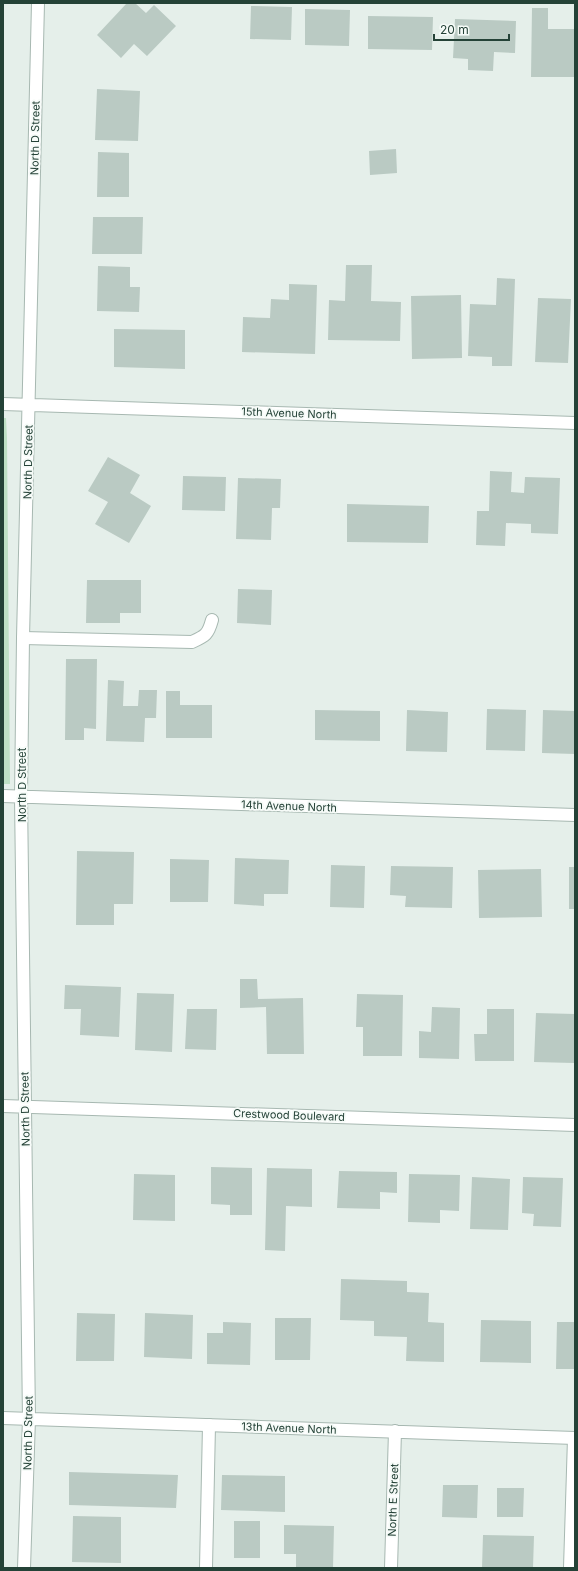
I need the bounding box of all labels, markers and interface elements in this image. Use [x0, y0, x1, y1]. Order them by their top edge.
scale bar [434, 16, 509, 42]
text: 20 m [440, 22, 469, 37]
street label: North D Street [27, 100, 43, 175]
street label: 15th Avenue North [241, 404, 337, 422]
street label: North D Street [20, 424, 36, 499]
street label: North D Street [15, 747, 29, 822]
street label: 14th Avenue North [241, 797, 337, 815]
street label: North D Street [17, 1071, 33, 1146]
street label: Crestwood Boulevard [233, 1106, 345, 1124]
street label: North D Street [20, 1395, 36, 1470]
street label: 13th Avenue North [241, 1419, 337, 1437]
street label: North E Street [385, 1463, 401, 1537]

